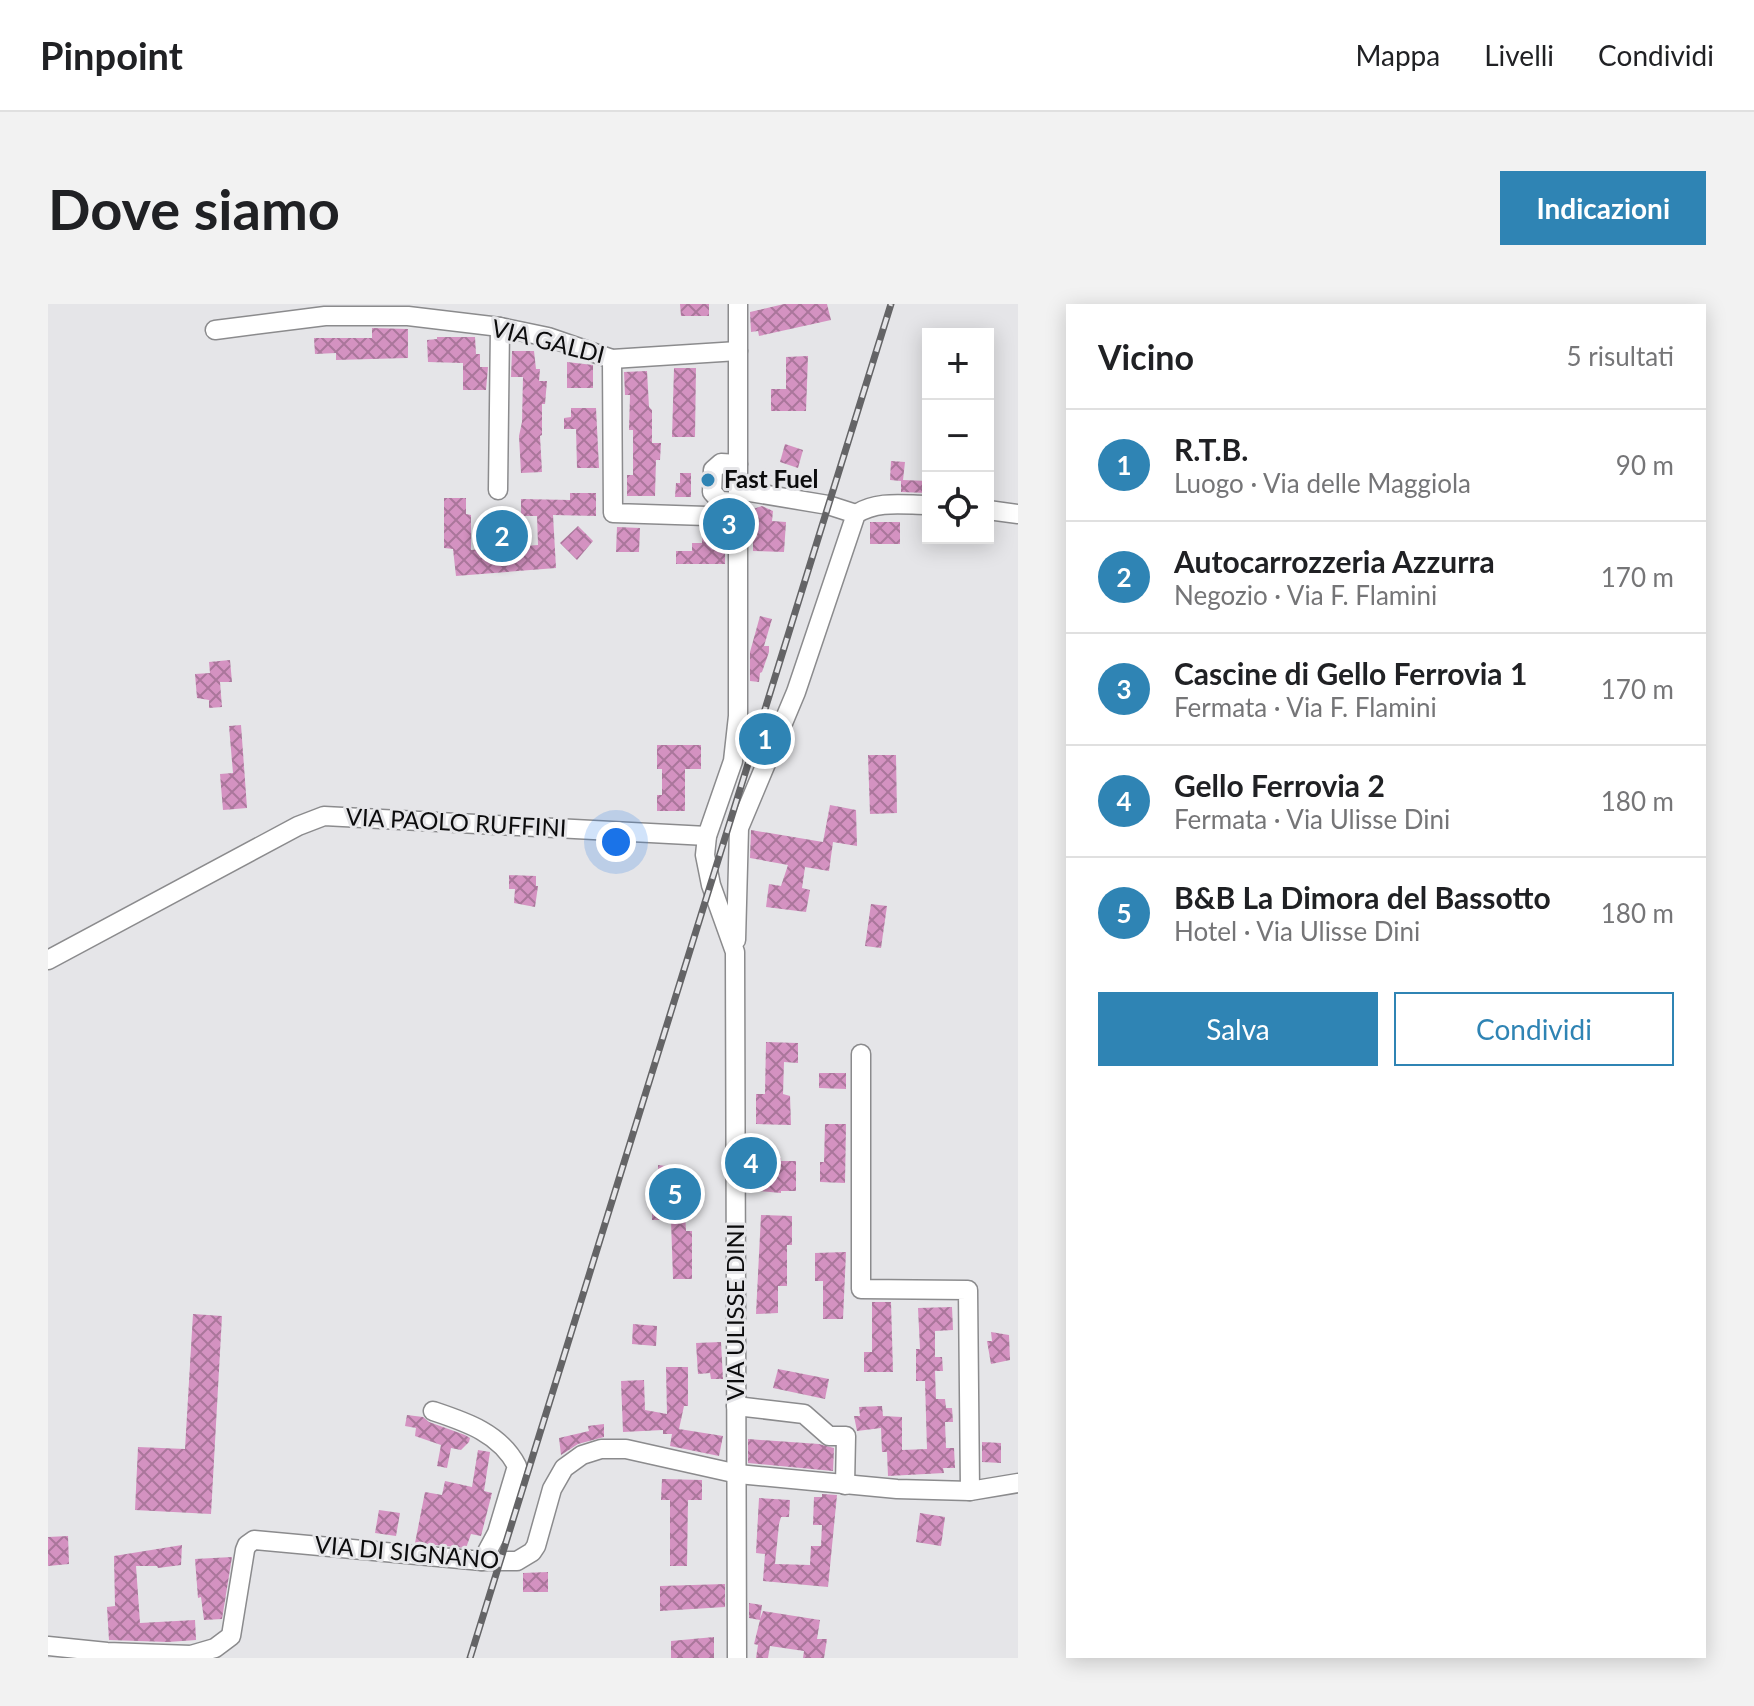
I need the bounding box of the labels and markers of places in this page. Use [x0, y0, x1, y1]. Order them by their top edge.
place label: Fast Fuel [724, 464, 819, 493]
marker: Fast Fuel [699, 471, 717, 489]
pin: 3 [703, 494, 755, 554]
pin: 2 [476, 506, 528, 566]
pin: 1 [739, 709, 791, 769]
pin: 4 [725, 1133, 777, 1193]
pin: 5 [649, 1164, 701, 1224]

